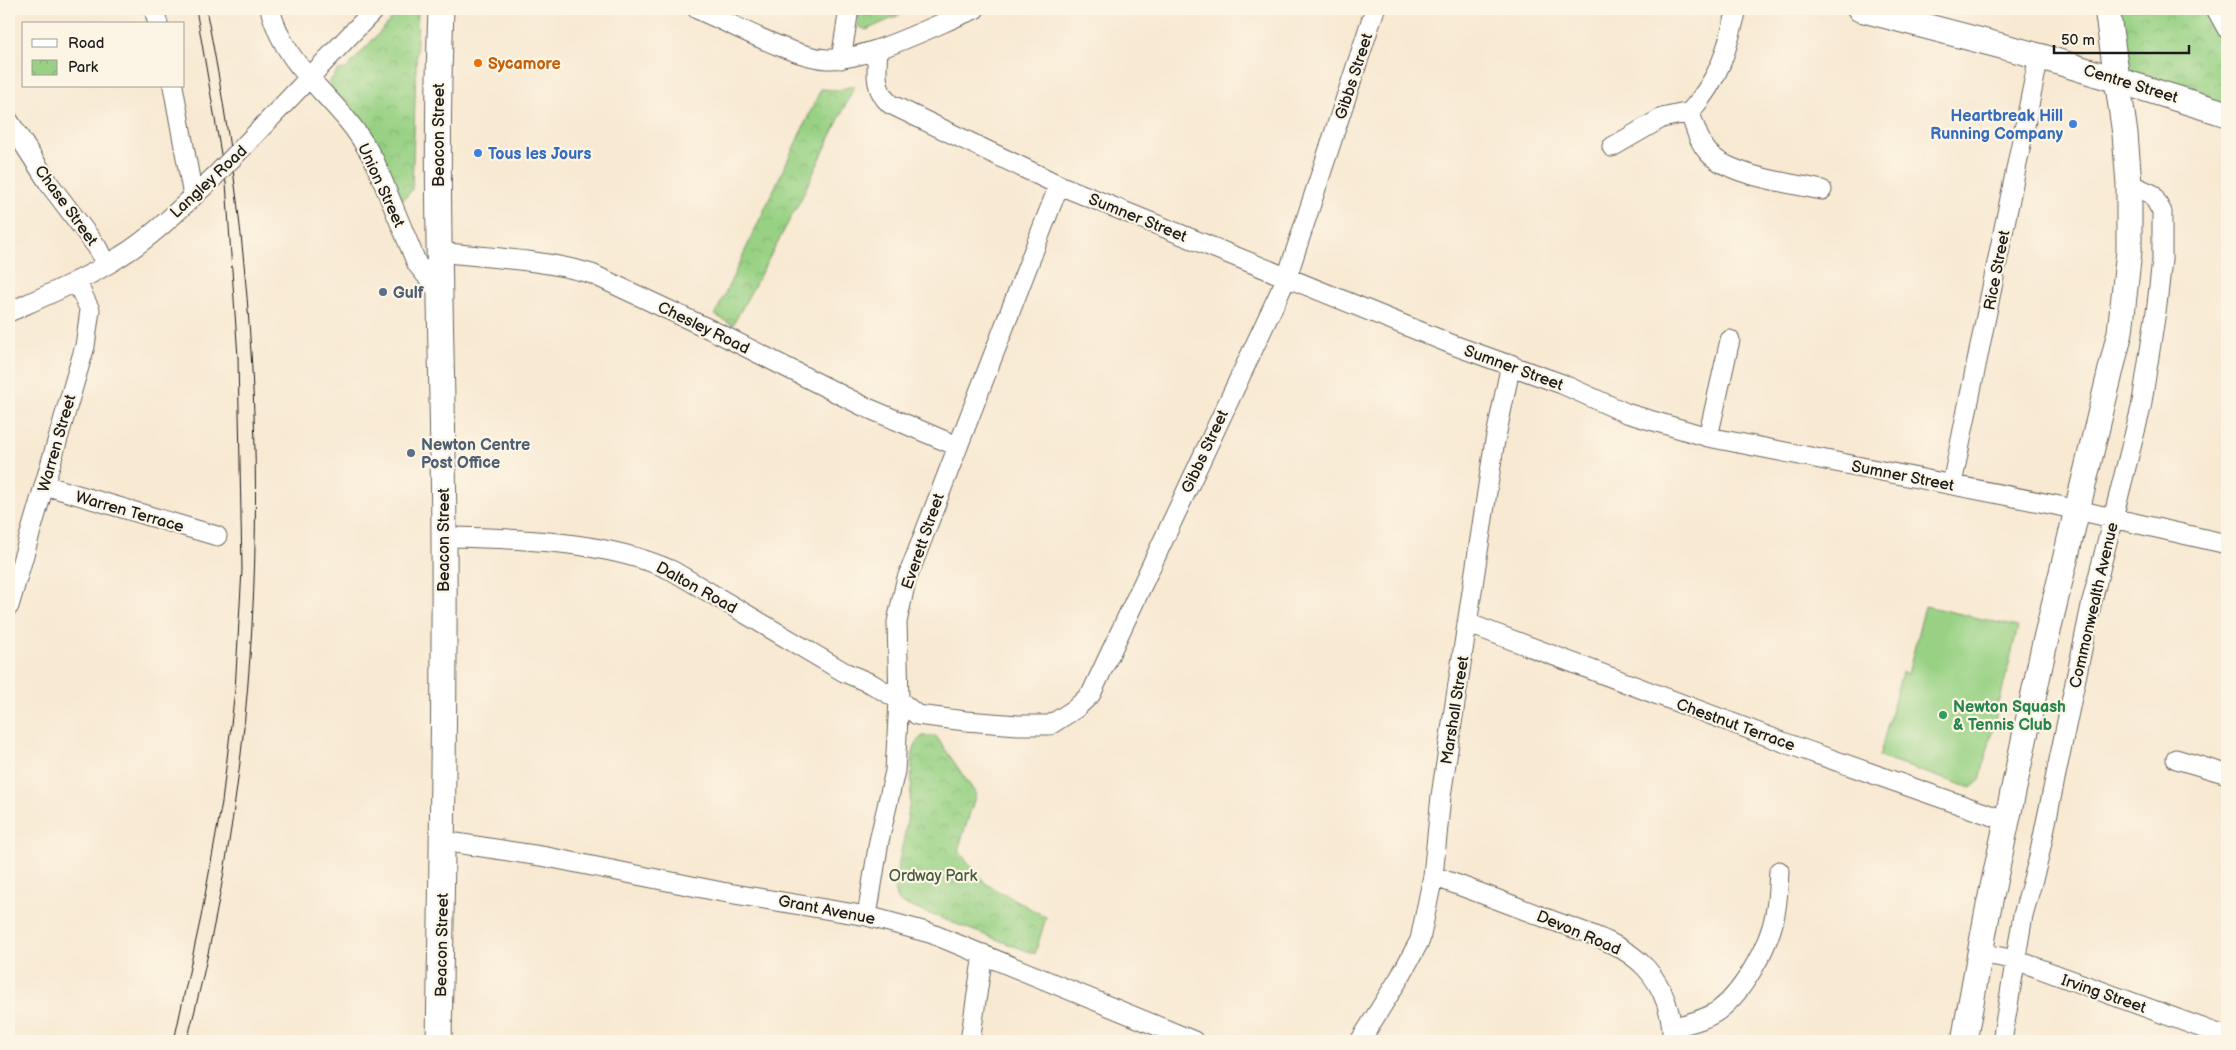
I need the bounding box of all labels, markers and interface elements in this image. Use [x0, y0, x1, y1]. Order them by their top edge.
legend [22, 22, 185, 88]
scale bar [2054, 22, 2188, 54]
street label: Gibbs Street [1332, 31, 1377, 122]
text: 50 m [2061, 31, 2095, 50]
text: Road [68, 34, 104, 53]
place label: Sycamore [488, 55, 561, 74]
marker: Sycamore [472, 57, 484, 69]
text: Park [68, 58, 99, 77]
street label: Centre Street [2081, 61, 2180, 108]
street label: Beacon Street [430, 83, 449, 187]
place label: Heartbreak Hill Running Company [1930, 107, 2064, 144]
marker: Heartbreak Hill Running Company [2067, 118, 2079, 130]
street label: Union Street [353, 141, 408, 231]
street label: Langley Road [167, 142, 251, 222]
place label: Tous les Jours [488, 145, 592, 164]
marker: Tous les Jours [472, 147, 484, 159]
street label: Chase Street [30, 162, 101, 250]
street label: Sumner Street [1086, 190, 1189, 247]
street label: Rice Street [1980, 229, 2015, 312]
place label: Gulf [393, 284, 425, 303]
marker: Gulf [377, 286, 389, 298]
street label: Chesley Road [654, 298, 752, 359]
street label: Sumner Street [1461, 342, 1566, 395]
street label: Warren Street [34, 392, 80, 494]
street label: Gibbs Street [1178, 407, 1233, 496]
place label: Newton Centre Post Office [421, 436, 530, 473]
marker: Newton Centre Post Office [405, 447, 417, 459]
street label: Sumner Street [1850, 457, 1956, 496]
street label: Warren Terrace [73, 488, 187, 537]
street label: Beacon Street [435, 488, 454, 592]
street label: Everett Street [898, 491, 949, 592]
street label: Commonwealth Avenue [2066, 520, 2123, 690]
street label: Dalton Road [652, 558, 740, 618]
street label: Marshall Street [1438, 655, 1473, 766]
street label: Chestnut Terrace [1674, 695, 1798, 756]
place label: Newton Squash & Tennis Club [1953, 698, 2066, 735]
marker: Newton Squash & Tennis Club [1937, 709, 1949, 721]
park label: Ordway Park [889, 867, 977, 886]
street label: Grant Avenue [777, 892, 877, 929]
street label: Beacon Street [432, 893, 453, 997]
street label: Devon Road [1534, 907, 1623, 960]
street label: Irving Street [2059, 971, 2148, 1018]

